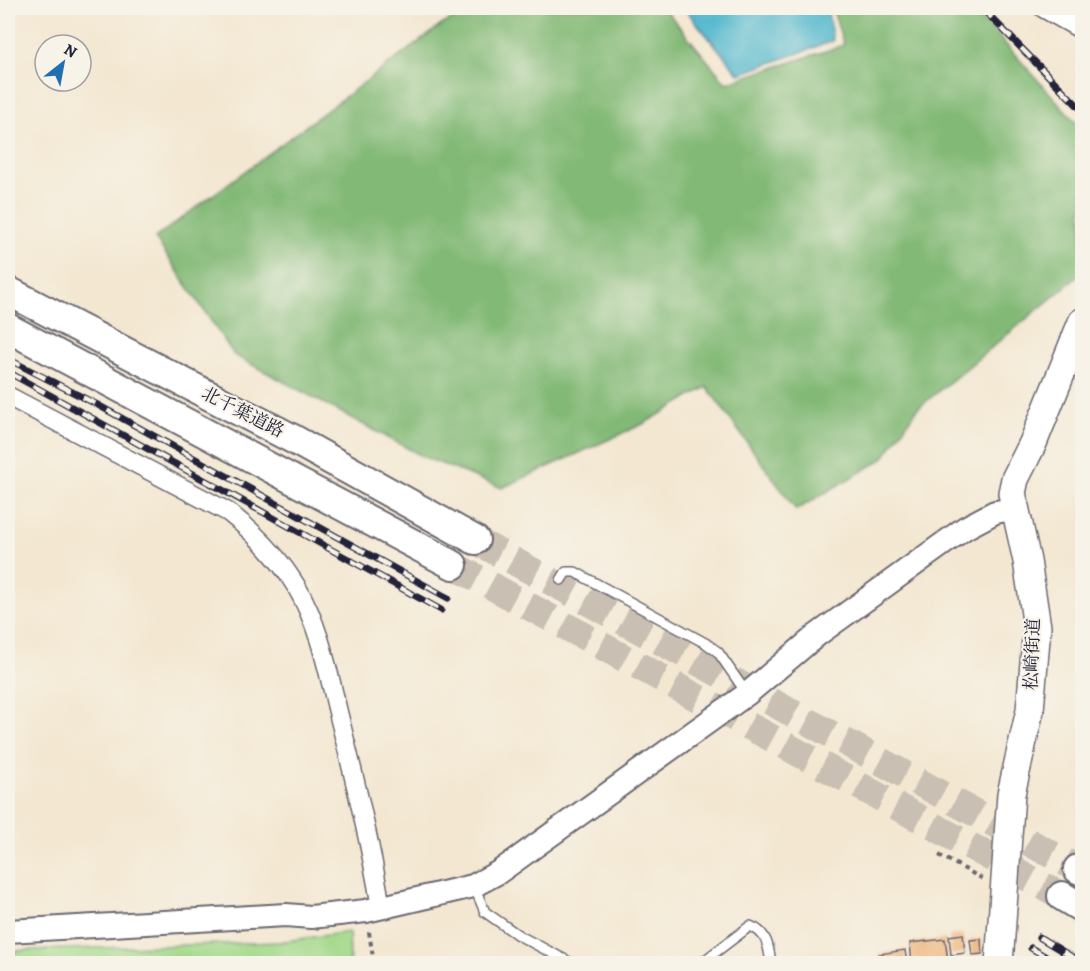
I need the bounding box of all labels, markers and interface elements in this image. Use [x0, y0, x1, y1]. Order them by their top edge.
north arrow [33, 33, 93, 93]
text: N [60, 39, 81, 64]
street label: 北千葉道路 [197, 381, 289, 443]
street label: 松崎街道 [1019, 618, 1045, 690]

